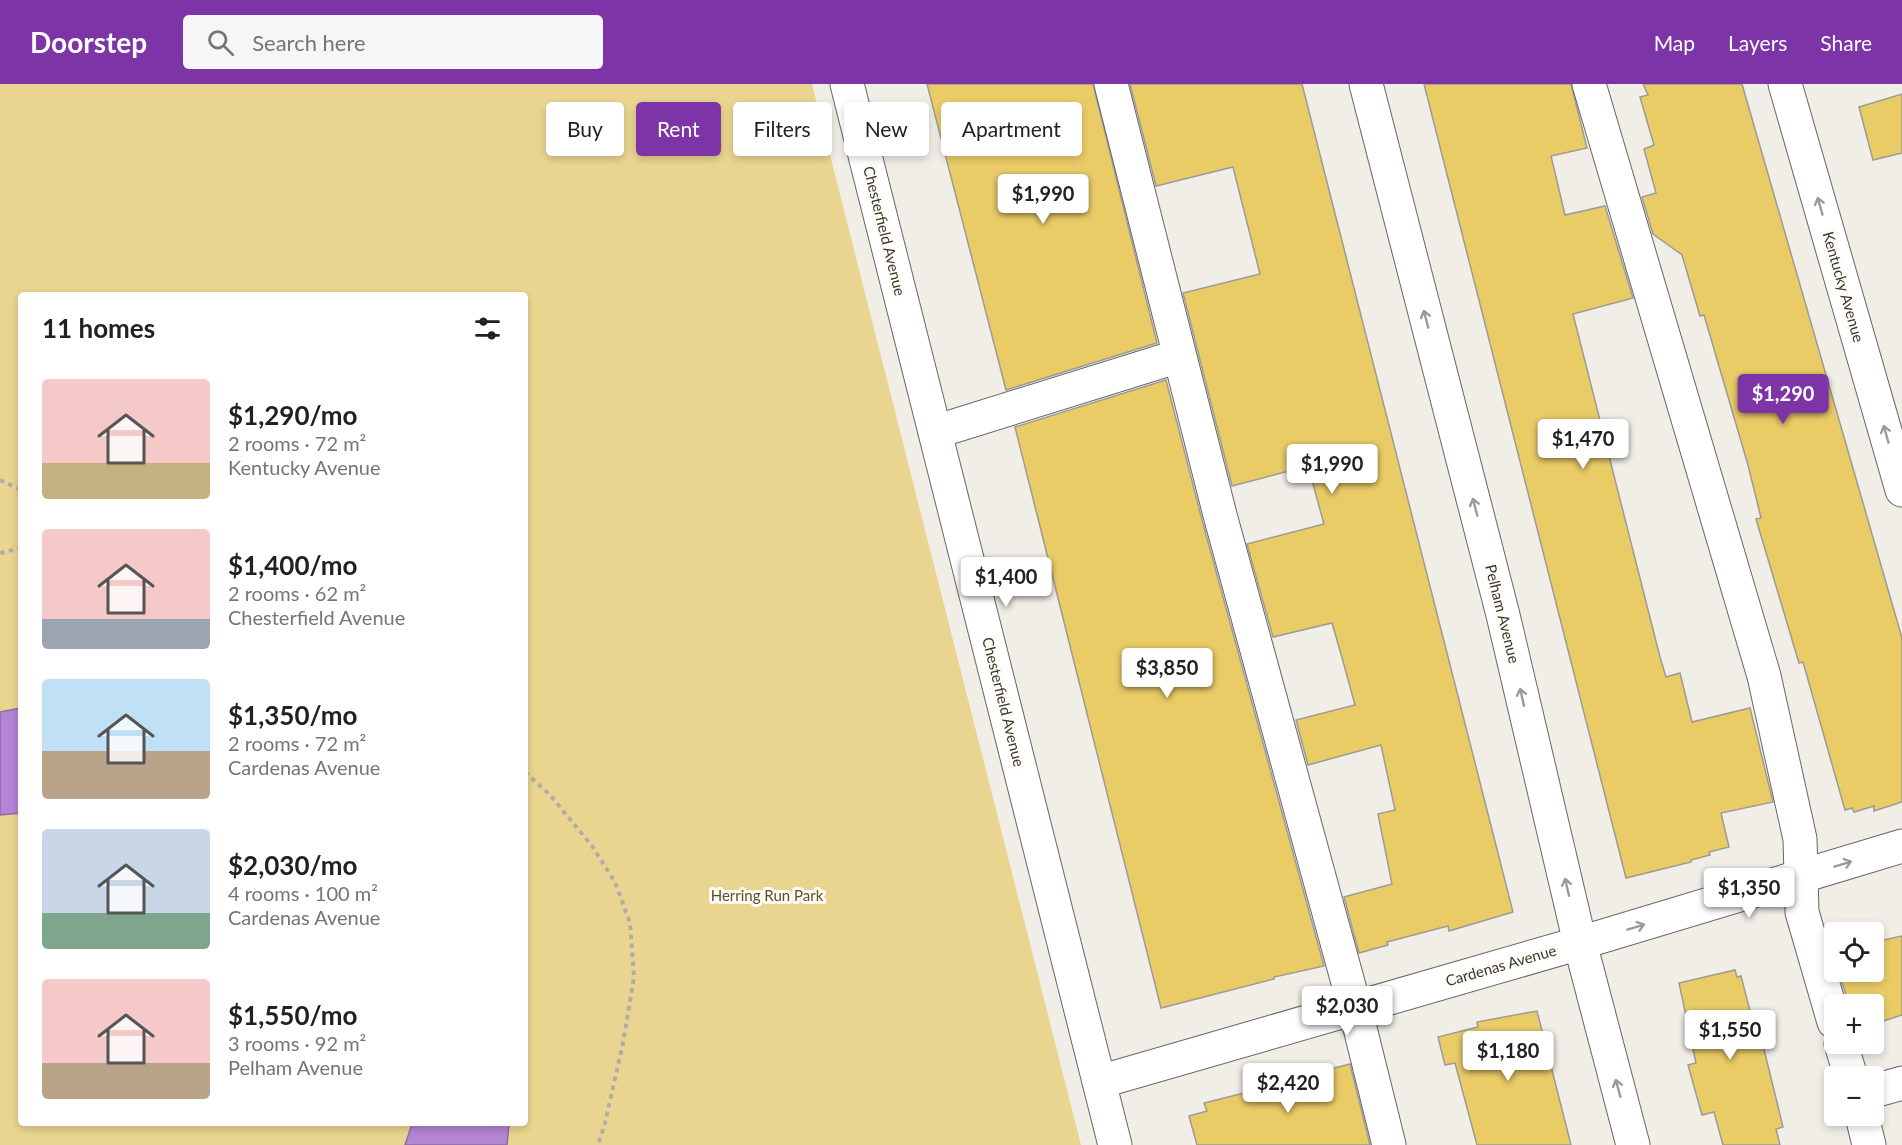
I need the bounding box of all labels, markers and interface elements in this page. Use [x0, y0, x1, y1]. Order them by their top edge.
search box [183, 15, 603, 69]
text: Doorstep [30, 25, 147, 59]
icon: search [204, 26, 237, 59]
text: Search here [252, 29, 366, 56]
text: Map [1654, 30, 1695, 55]
text: Layers [1728, 30, 1787, 55]
text: Share [1820, 30, 1872, 55]
chip: Buy [546, 102, 624, 156]
chip: Rent [636, 102, 721, 156]
chip: Filters [733, 102, 832, 156]
chip: New [844, 102, 929, 156]
chip: Apartment [941, 102, 1082, 156]
street label: Chesterfield Avenue [860, 164, 910, 298]
pin: $1,990 [994, 174, 1092, 225]
text: $1,990 [1012, 181, 1074, 205]
one-way arrow [1814, 197, 1825, 216]
street label: Kentucky Avenue [1820, 229, 1868, 344]
one-way arrow [1419, 310, 1431, 329]
text: 11 homes [42, 312, 155, 344]
icon: filters [471, 312, 504, 345]
pin: $1,290 [1734, 374, 1832, 425]
text: $1,290 [1752, 381, 1814, 405]
text: $1,290/mo [228, 399, 358, 431]
icon: home [90, 403, 162, 475]
pin: $1,470 [1534, 419, 1632, 470]
one-way arrow [1880, 425, 1891, 444]
text: $1,470 [1552, 426, 1614, 450]
text: 2 rooms · 72 m² [228, 431, 366, 455]
pin: $1,990 [1283, 444, 1381, 495]
text: $1,990 [1301, 451, 1363, 475]
text: Kentucky Avenue [228, 455, 381, 479]
one-way arrow [1469, 498, 1480, 517]
text: $1,400/mo [228, 549, 358, 581]
icon: home [90, 553, 162, 625]
pin: $1,400 [957, 557, 1055, 608]
street label: Pelham Avenue [1482, 562, 1524, 665]
text: $1,400 [975, 564, 1037, 588]
text: 2 rooms · 62 m² [228, 581, 366, 605]
text: Chesterfield Avenue [228, 605, 405, 629]
street label: Chesterfield Avenue [979, 635, 1029, 769]
pin: $3,850 [1118, 648, 1216, 699]
text: $3,850 [1136, 655, 1198, 679]
one-way arrow [1516, 687, 1528, 706]
text: $1,350/mo [228, 699, 358, 731]
icon: home [90, 703, 162, 775]
text: 2 rooms · 72 m² [228, 731, 366, 755]
text: Cardenas Avenue [228, 755, 380, 779]
text: $2,030/mo [228, 849, 358, 881]
icon: home [90, 853, 162, 925]
one-way arrow [1833, 858, 1852, 869]
pin: $1,350 [1700, 868, 1798, 919]
text: $1,350 [1718, 875, 1780, 899]
one-way arrow [1560, 877, 1572, 896]
text: 4 rooms · 100 m² [228, 881, 378, 905]
park label: Herring Run Park [711, 886, 824, 904]
text: Cardenas Avenue [228, 905, 380, 929]
one-way arrow [1626, 921, 1645, 932]
map controls [1824, 922, 1884, 1126]
button: locate [1824, 922, 1884, 982]
street label: Cardenas Avenue [1443, 941, 1558, 989]
pin: $2,030 [1298, 986, 1396, 1037]
text: $2,030 [1316, 993, 1378, 1017]
button: + [1824, 994, 1884, 1054]
text: $1,550/mo [228, 999, 358, 1031]
icon: home [90, 1003, 162, 1075]
pin: $1,550 [1681, 1010, 1779, 1061]
text: $1,550 [1699, 1017, 1761, 1041]
text: 3 rooms · 92 m² [228, 1031, 366, 1055]
pin: $1,180 [1459, 1031, 1557, 1082]
text: $1,180 [1477, 1038, 1539, 1062]
text: Pelham Avenue [228, 1055, 363, 1079]
pin: $2,420 [1239, 1063, 1337, 1114]
button: − [1824, 1066, 1884, 1126]
text: $2,420 [1257, 1070, 1319, 1094]
one-way arrow [1611, 1079, 1623, 1098]

